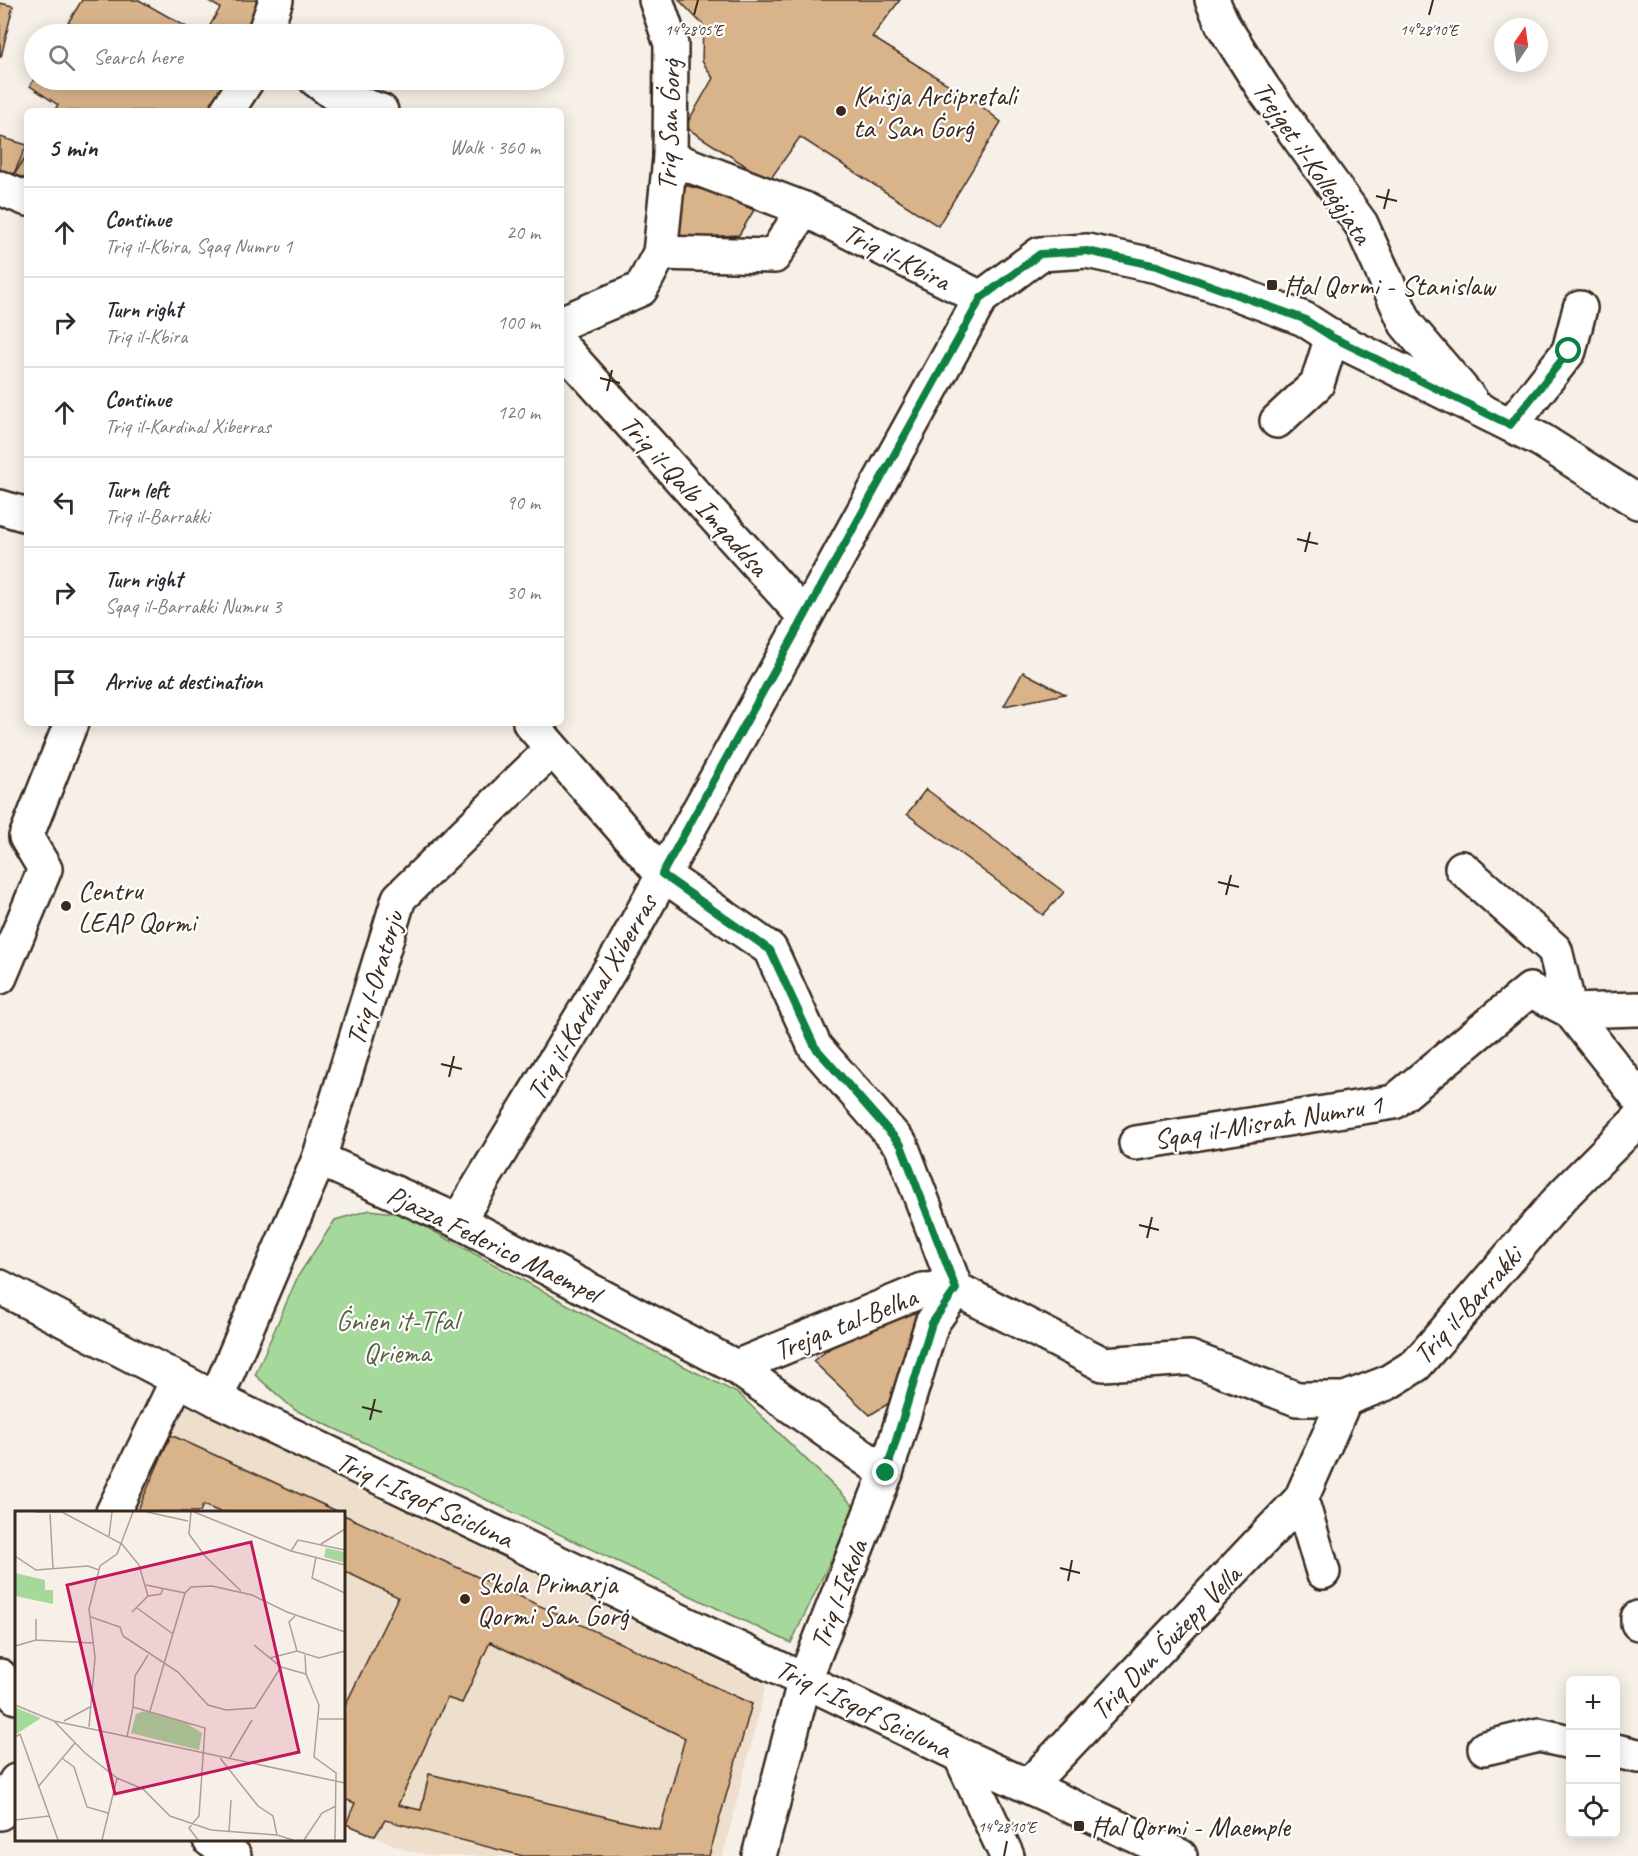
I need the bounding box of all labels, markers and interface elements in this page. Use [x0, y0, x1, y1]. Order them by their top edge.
north arrow [1494, 18, 1548, 72]
text: 14°28'05"E [665, 21, 725, 40]
text: 14°28'10"E [1400, 21, 1460, 40]
search box [24, 24, 564, 90]
icon: search [45, 41, 78, 74]
text: Search here [93, 43, 183, 71]
street label: Triq San Ġorġ [649, 58, 688, 191]
street label: Trejqet il-Kolleġġjata [1245, 74, 1381, 252]
place label: Knisja Arċipretali ta' San Ġorġ [853, 78, 1020, 145]
marker: Knisja Arċipretali ta' San Ġorġ [834, 104, 848, 118]
text: 5 min [48, 131, 97, 164]
text: Walk · 360 m [450, 135, 540, 160]
text: Continue [105, 206, 171, 234]
street label: Triq il-Kbira [838, 215, 958, 299]
icon: ahead [48, 216, 81, 249]
text: 20 m [506, 220, 540, 245]
text: Triq il-Kbira, Sqaq Numru 1 [105, 234, 292, 259]
place label: Ħal Qormi - Stanislaw [1284, 268, 1497, 303]
marker: Ħal Qormi - Stanislaw [1265, 278, 1279, 292]
text: Turn right [105, 296, 182, 324]
icon: right [48, 306, 81, 339]
text: 100 m [497, 310, 540, 335]
text: Triq il-Kbira [105, 324, 187, 349]
route start [1555, 337, 1581, 363]
text: Continue [105, 386, 171, 414]
icon: ahead [48, 396, 81, 429]
text: 120 m [497, 400, 540, 425]
street label: Triq il-Qalb Imqaddsa [613, 407, 777, 584]
text: Triq il-Kardinal Xiberras [105, 414, 271, 439]
text: Turn left [105, 476, 169, 504]
icon: left [48, 486, 81, 519]
text: 90 m [506, 490, 540, 515]
text: Triq il-Barrakki [105, 504, 210, 529]
text: Turn right [105, 566, 182, 594]
icon: right [48, 576, 81, 609]
text: 30 m [506, 580, 540, 605]
text: Sqaq il-Barrakki Numru 3 [105, 594, 281, 619]
icon: arrive [48, 666, 81, 699]
text: Arrive at destination [105, 668, 262, 696]
place label: Centru LEAP Qormi [78, 873, 199, 940]
street label: Triq il-Kardinal Xiberras [518, 886, 666, 1106]
marker: Centru LEAP Qormi [59, 899, 73, 913]
street label: Triq l-Oratorju [337, 905, 412, 1050]
street label: Sqaq il-Misraħ Numru 1 [1151, 1086, 1386, 1157]
street label: Pjazza Federico Maempel [381, 1177, 611, 1313]
street label: Triq il-Barrakki [1405, 1236, 1532, 1371]
street label: Trejqa tal-Belha [769, 1278, 924, 1368]
park label: Ġnien it-Tfal Qriema [336, 1303, 463, 1370]
street label: Triq l-Isqof Scicluna [331, 1443, 520, 1556]
route end [872, 1459, 898, 1485]
inset map [15, 1511, 345, 1841]
street label: Triq l-Iskola [802, 1533, 876, 1654]
street label: Triq Dun Ġużepp Vella [1082, 1556, 1250, 1727]
place label: Skola Primarja Qormi San Ġorġ [477, 1566, 630, 1633]
marker: Skola Primarja Qormi San Ġorġ [458, 1592, 472, 1606]
street label: Triq l-Isqof Scicluna [770, 1651, 959, 1767]
map controls [1566, 1676, 1620, 1838]
button: + [1566, 1676, 1620, 1730]
button: − [1566, 1730, 1620, 1784]
button: locate [1566, 1784, 1620, 1838]
place label: Ħal Qormi - Maemple [1091, 1809, 1292, 1844]
text: 14°28'10"E [978, 1818, 1038, 1837]
marker: Ħal Qormi - Maemple [1072, 1819, 1086, 1833]

